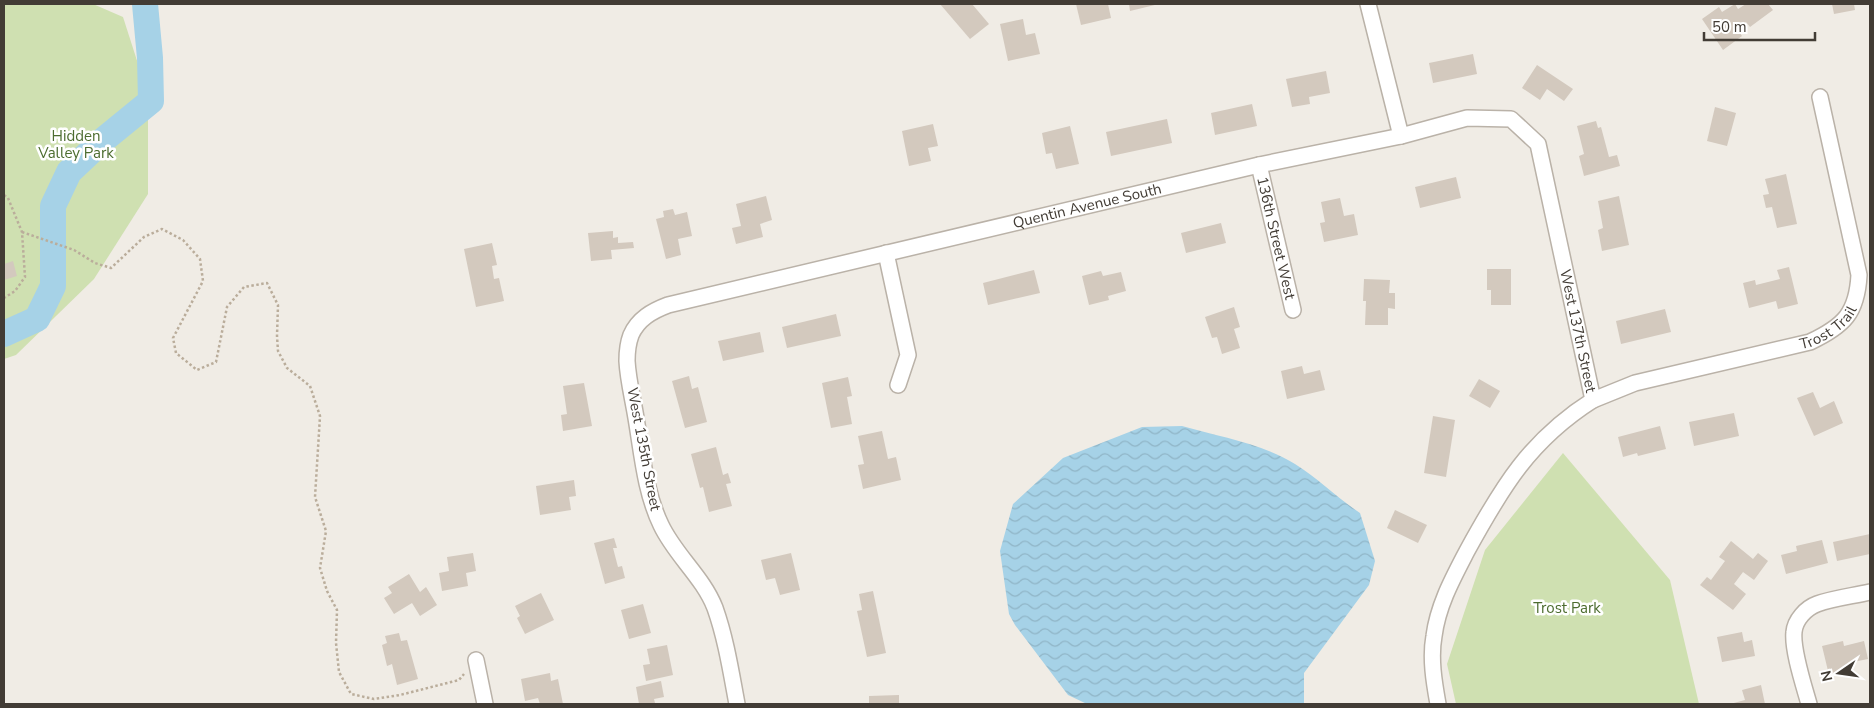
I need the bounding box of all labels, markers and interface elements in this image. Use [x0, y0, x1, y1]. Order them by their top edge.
scale bar [1704, 10, 1815, 42]
text: 50 m [1712, 17, 1747, 37]
park label: Hidden Valley Park [37, 126, 114, 163]
street label: 136th Street West [1252, 175, 1300, 302]
street label: Quentin Avenue South [1011, 178, 1164, 233]
street label: West 137th Street [1555, 267, 1601, 395]
street label: Trost Trail [1798, 302, 1862, 354]
street label: West 135th Street [622, 386, 666, 513]
park label: Trost Park [1533, 598, 1601, 618]
north arrow [1814, 648, 1864, 698]
text: N [1816, 669, 1837, 683]

